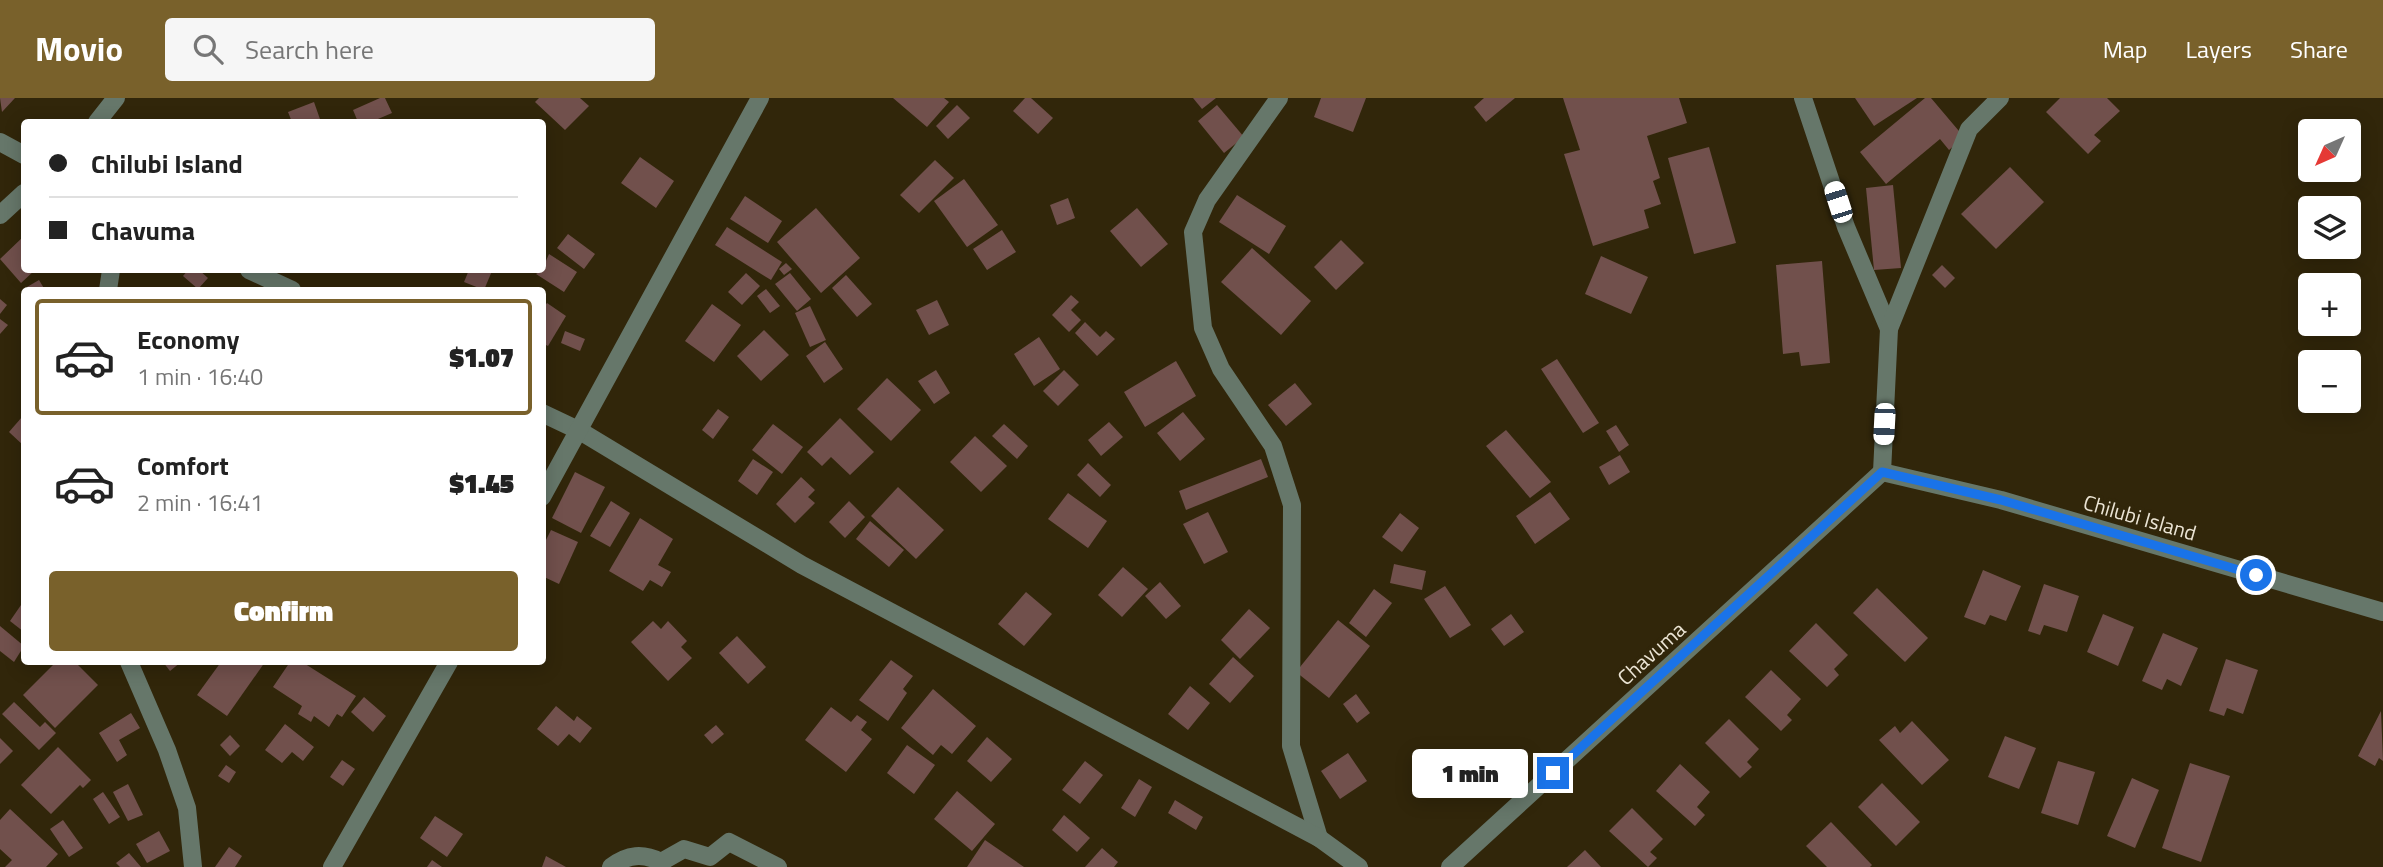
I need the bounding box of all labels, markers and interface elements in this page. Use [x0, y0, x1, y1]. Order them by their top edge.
search box [165, 18, 655, 81]
text: Movio [35, 24, 123, 74]
icon: search [189, 30, 227, 68]
text: Search here [245, 30, 374, 69]
text: Map [2103, 31, 2148, 67]
text: Layers [2186, 31, 2252, 67]
text: Share [2290, 31, 2348, 67]
north arrow [2298, 119, 2361, 182]
map controls [2298, 119, 2361, 413]
text: Chilubi Island [91, 144, 243, 183]
car [1822, 179, 1855, 225]
button: layers [2298, 196, 2361, 259]
text: Chavuma [91, 211, 195, 250]
button: + [2298, 273, 2361, 336]
text: Economy [137, 320, 239, 359]
icon: car [53, 326, 116, 389]
text: $1.07 [449, 338, 514, 377]
button: − [2298, 350, 2361, 413]
text: 1 min · 16:40 [137, 359, 263, 394]
car [1873, 402, 1896, 446]
text: Comfort [137, 446, 229, 485]
icon: car [53, 452, 116, 515]
text: $1.45 [449, 464, 514, 503]
text: 2 min · 16:41 [137, 485, 263, 520]
street label: Chilubi Island [2080, 486, 2200, 548]
route start [2240, 559, 2272, 591]
button: Confirm [49, 571, 518, 651]
street label: Chavuma [1610, 613, 1693, 692]
callout: 1 min [1413, 748, 1528, 798]
text: 1 min [1441, 756, 1499, 791]
route end [1537, 757, 1569, 789]

